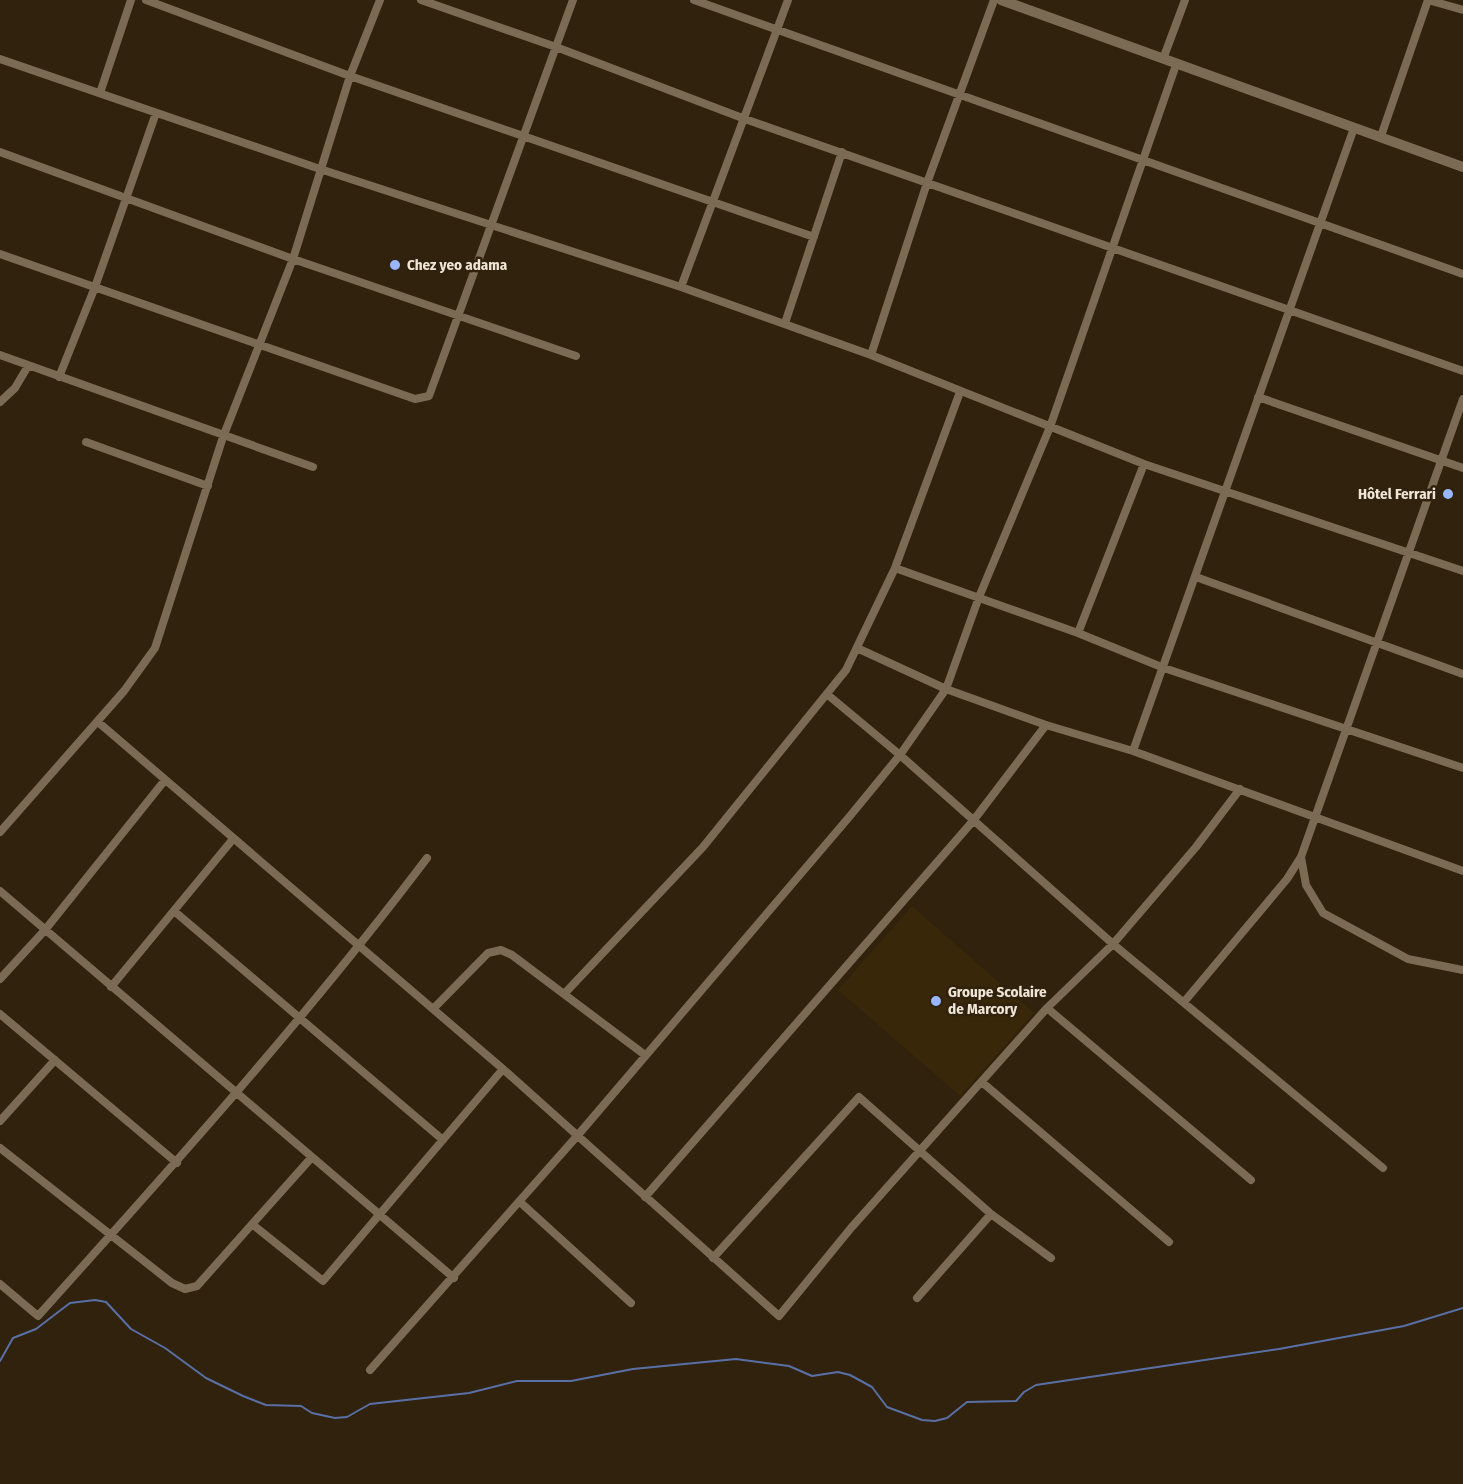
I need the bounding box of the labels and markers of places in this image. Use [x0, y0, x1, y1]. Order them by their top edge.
place label: Chez yeo adama [407, 256, 508, 274]
marker: Chez yeo adama [388, 258, 402, 272]
place label: Hôtel Ferrari [1358, 485, 1436, 503]
marker: Hôtel Ferrari [1441, 487, 1455, 501]
place label: Groupe Scolaire de Marcory [948, 983, 1047, 1018]
marker: Groupe Scolaire de Marcory [929, 994, 943, 1008]

